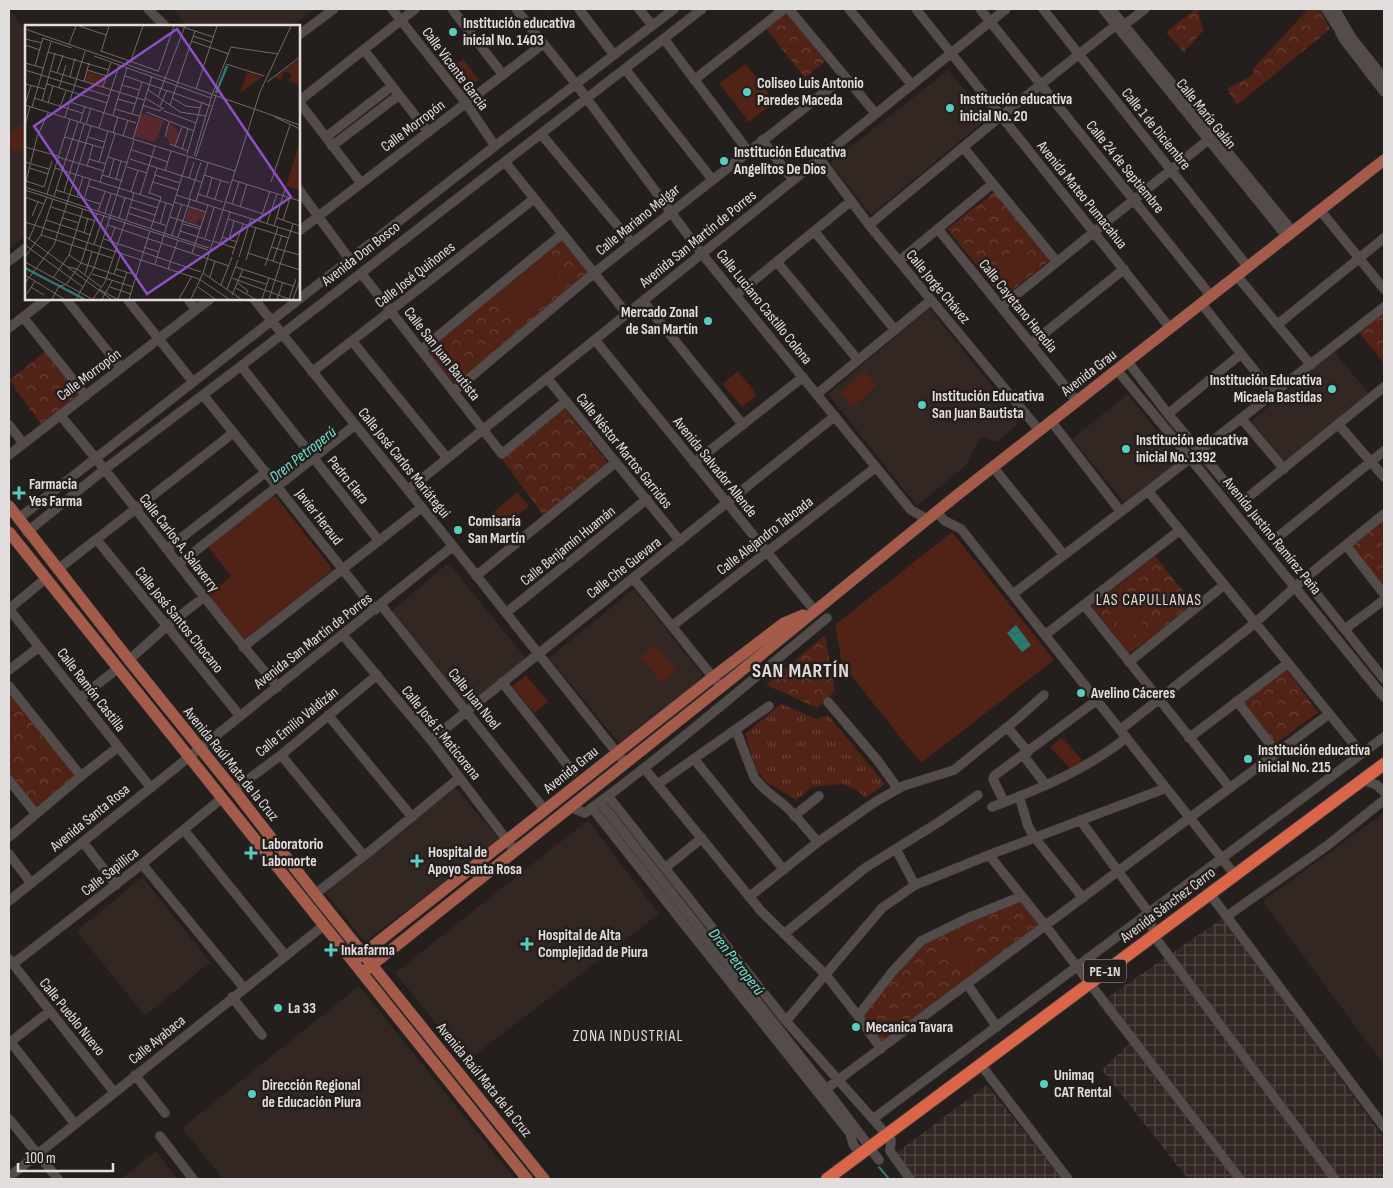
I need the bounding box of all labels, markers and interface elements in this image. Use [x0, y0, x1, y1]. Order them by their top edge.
place label: Institución educativa inicial No. 1403 [463, 14, 575, 50]
street label: Calle Vicente García [417, 24, 493, 115]
inset map [25, 25, 300, 300]
marker: Institución educativa inicial No. 1403 [447, 26, 459, 38]
place label: Coliseo Luis Antonio Paredes Maceda [757, 74, 864, 110]
street label: Calle María Galán [1172, 75, 1240, 153]
street label: Calle 1 de Diciembre [1117, 84, 1195, 174]
marker: Coliseo Luis Antonio Paredes Maceda [741, 86, 753, 98]
place label: Institución educativa inicial No. 20 [960, 90, 1072, 126]
street label: Calle Morropón [377, 96, 449, 156]
marker: Institución educativa inicial No. 20 [944, 102, 956, 114]
street label: Calle 24 de Septiembre [1082, 117, 1168, 217]
street label: Avenida Mateo Pumacahua [1032, 136, 1132, 253]
place label: Institución Educativa Angelitos De Dios [733, 143, 846, 179]
marker: Institución Educativa Angelitos De Dios [718, 155, 730, 167]
street label: Calle Mariano Melgar [592, 180, 685, 260]
street label: Avenida San Martín de Porres [635, 186, 760, 293]
street label: Avenida Don Bosco [317, 217, 404, 291]
street label: Calle José Quiñones [371, 238, 459, 312]
street label: Calle Luciano Castillo Colona [712, 246, 816, 369]
street label: Calle Jorge Chávez [902, 246, 975, 328]
street label: Calle Cayetano Heredia [974, 255, 1062, 357]
street label: Calle San Juan Bautista [400, 303, 485, 405]
place label: Mercado Zonal de San Martín [621, 303, 698, 339]
marker: Mercado Zonal de San Martín [702, 315, 714, 327]
street label: Calle Morropón [53, 345, 125, 405]
street label: Avenida Grau [1057, 345, 1121, 401]
place label: Institución Educativa Micaela Bastidas [1210, 371, 1322, 407]
marker: Institución Educativa Micaela Bastidas [1326, 383, 1338, 395]
place label: Institución Educativa San Juan Bautista [932, 387, 1044, 423]
street label: Calle Néstor Martos Garridos [572, 389, 676, 513]
marker: Institución Educativa San Juan Bautista [916, 399, 928, 411]
street label: Calle José Carlos Mariátegui [354, 404, 455, 522]
street label: Avenida Salvador Allende [668, 412, 761, 521]
water label: Dren Petroperú [266, 423, 341, 487]
place label: Institución educativa inicial No. 1392 [1136, 431, 1248, 467]
marker: Institución educativa inicial No. 1392 [1120, 443, 1132, 455]
street label: Pedro Elera [323, 452, 373, 508]
street label: Avenida Justino Ramírez Peña [1218, 472, 1325, 599]
place label: Farmacia Yes Farma [29, 475, 82, 511]
street label: Javier Heraud [291, 484, 347, 549]
marker: Farmacia Yes Farma [13, 487, 25, 499]
street label: Calle Carlos A. Salaverry [135, 490, 223, 596]
street label: Calle Alejandro Taboada [713, 492, 817, 580]
street label: Calle Benjamín Huamán [517, 502, 619, 590]
place label: Comisaría San Martín [468, 512, 525, 548]
marker: Comisaría San Martín [452, 524, 464, 536]
street label: Calle Che Guevara [583, 533, 665, 603]
street label: Calle José Santos Chocano [130, 563, 228, 677]
street label: Avenida San Martín de Porres [249, 589, 376, 694]
district label: LAS CAPULLANAS [1096, 591, 1202, 610]
street label: Calle Ramón Castilla [52, 644, 130, 736]
district label: SAN MARTÍN [752, 659, 850, 683]
street label: Calle Juan Noel [444, 664, 504, 734]
street label: Calle José F. Maticorena [397, 682, 485, 784]
street label: Calle Emilio Valdizán [252, 683, 342, 761]
place label: Avelino Cáceres [1090, 684, 1175, 703]
marker: Avelino Cáceres [1075, 687, 1087, 699]
street label: Avenida Raúl Mata de la Cruz [178, 702, 283, 826]
place label: Institución educativa inicial No. 215 [1258, 741, 1370, 777]
street label: Avenida Grau [539, 742, 602, 799]
marker: Institución educativa inicial No. 215 [1242, 753, 1254, 765]
street label: Avenida Santa Rosa [46, 780, 134, 857]
place label: Laboratorio Labonorte [262, 835, 323, 871]
street label: Calle Sapillica [77, 843, 143, 901]
place label: Hospital de Apoyo Santa Rosa [427, 843, 522, 879]
marker: Laboratorio Labonorte [244, 846, 258, 860]
marker: Hospital de Apoyo Santa Rosa [410, 854, 424, 868]
street label: Avenida Sánchez Cerro [1116, 863, 1219, 948]
water label: Dren Petroperú [704, 925, 768, 1000]
place label: Hospital de Alta Complejidad de Piura [538, 926, 648, 962]
marker: Hospital de Alta Complejidad de Piura [520, 937, 534, 951]
place label: Inkafarma [341, 941, 395, 960]
marker: Inkafarma [325, 944, 337, 956]
road number: PE-1N [1084, 959, 1126, 982]
street label: Calle Pueblo Nuevo [35, 974, 109, 1060]
place label: La 33 [288, 999, 316, 1018]
marker: La 33 [272, 1002, 284, 1014]
street label: Calle Ayabaca [125, 1011, 190, 1069]
street label: Avenida Raúl Mata de la Cruz [431, 1018, 536, 1142]
place label: Mecanica Tavara [866, 1018, 953, 1037]
marker: Mecanica Tavara [850, 1021, 862, 1033]
district label: ZONA INDUSTRIAL [573, 1027, 683, 1046]
place label: Unimaq CAT Rental [1054, 1066, 1111, 1102]
place label: Dirección Regional de Educación Piura [262, 1076, 361, 1112]
marker: Unimaq CAT Rental [1038, 1078, 1050, 1090]
marker: Dirección Regional de Educación Piura [246, 1088, 258, 1100]
scale bar [18, 1140, 112, 1172]
text: 100 m [25, 1149, 56, 1168]

